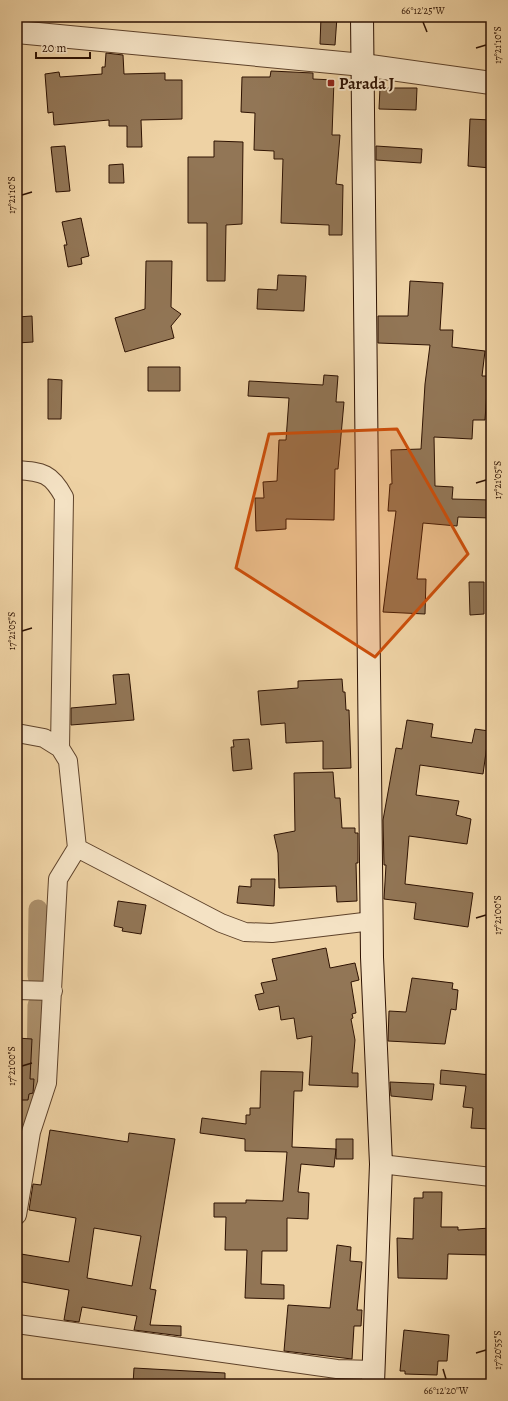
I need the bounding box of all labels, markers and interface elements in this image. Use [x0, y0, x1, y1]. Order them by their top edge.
text: 66°12'25"W [401, 4, 445, 17]
text: 17°21'10"S [491, 26, 504, 64]
scale bar [36, 34, 90, 60]
text: 20 m [42, 40, 66, 56]
place label: Parada J [339, 73, 394, 95]
marker: Parada J [326, 78, 336, 88]
text: 17°21'10"S [5, 176, 18, 214]
text: 17°21'05"S [491, 461, 504, 499]
text: 17°21'05"S [5, 612, 18, 650]
text: 17°21'00"S [491, 895, 504, 935]
text: 17°21'00"S [5, 1046, 18, 1086]
text: 17°20'55"S [491, 1330, 504, 1370]
text: 66°12'20"W [424, 1384, 469, 1397]

